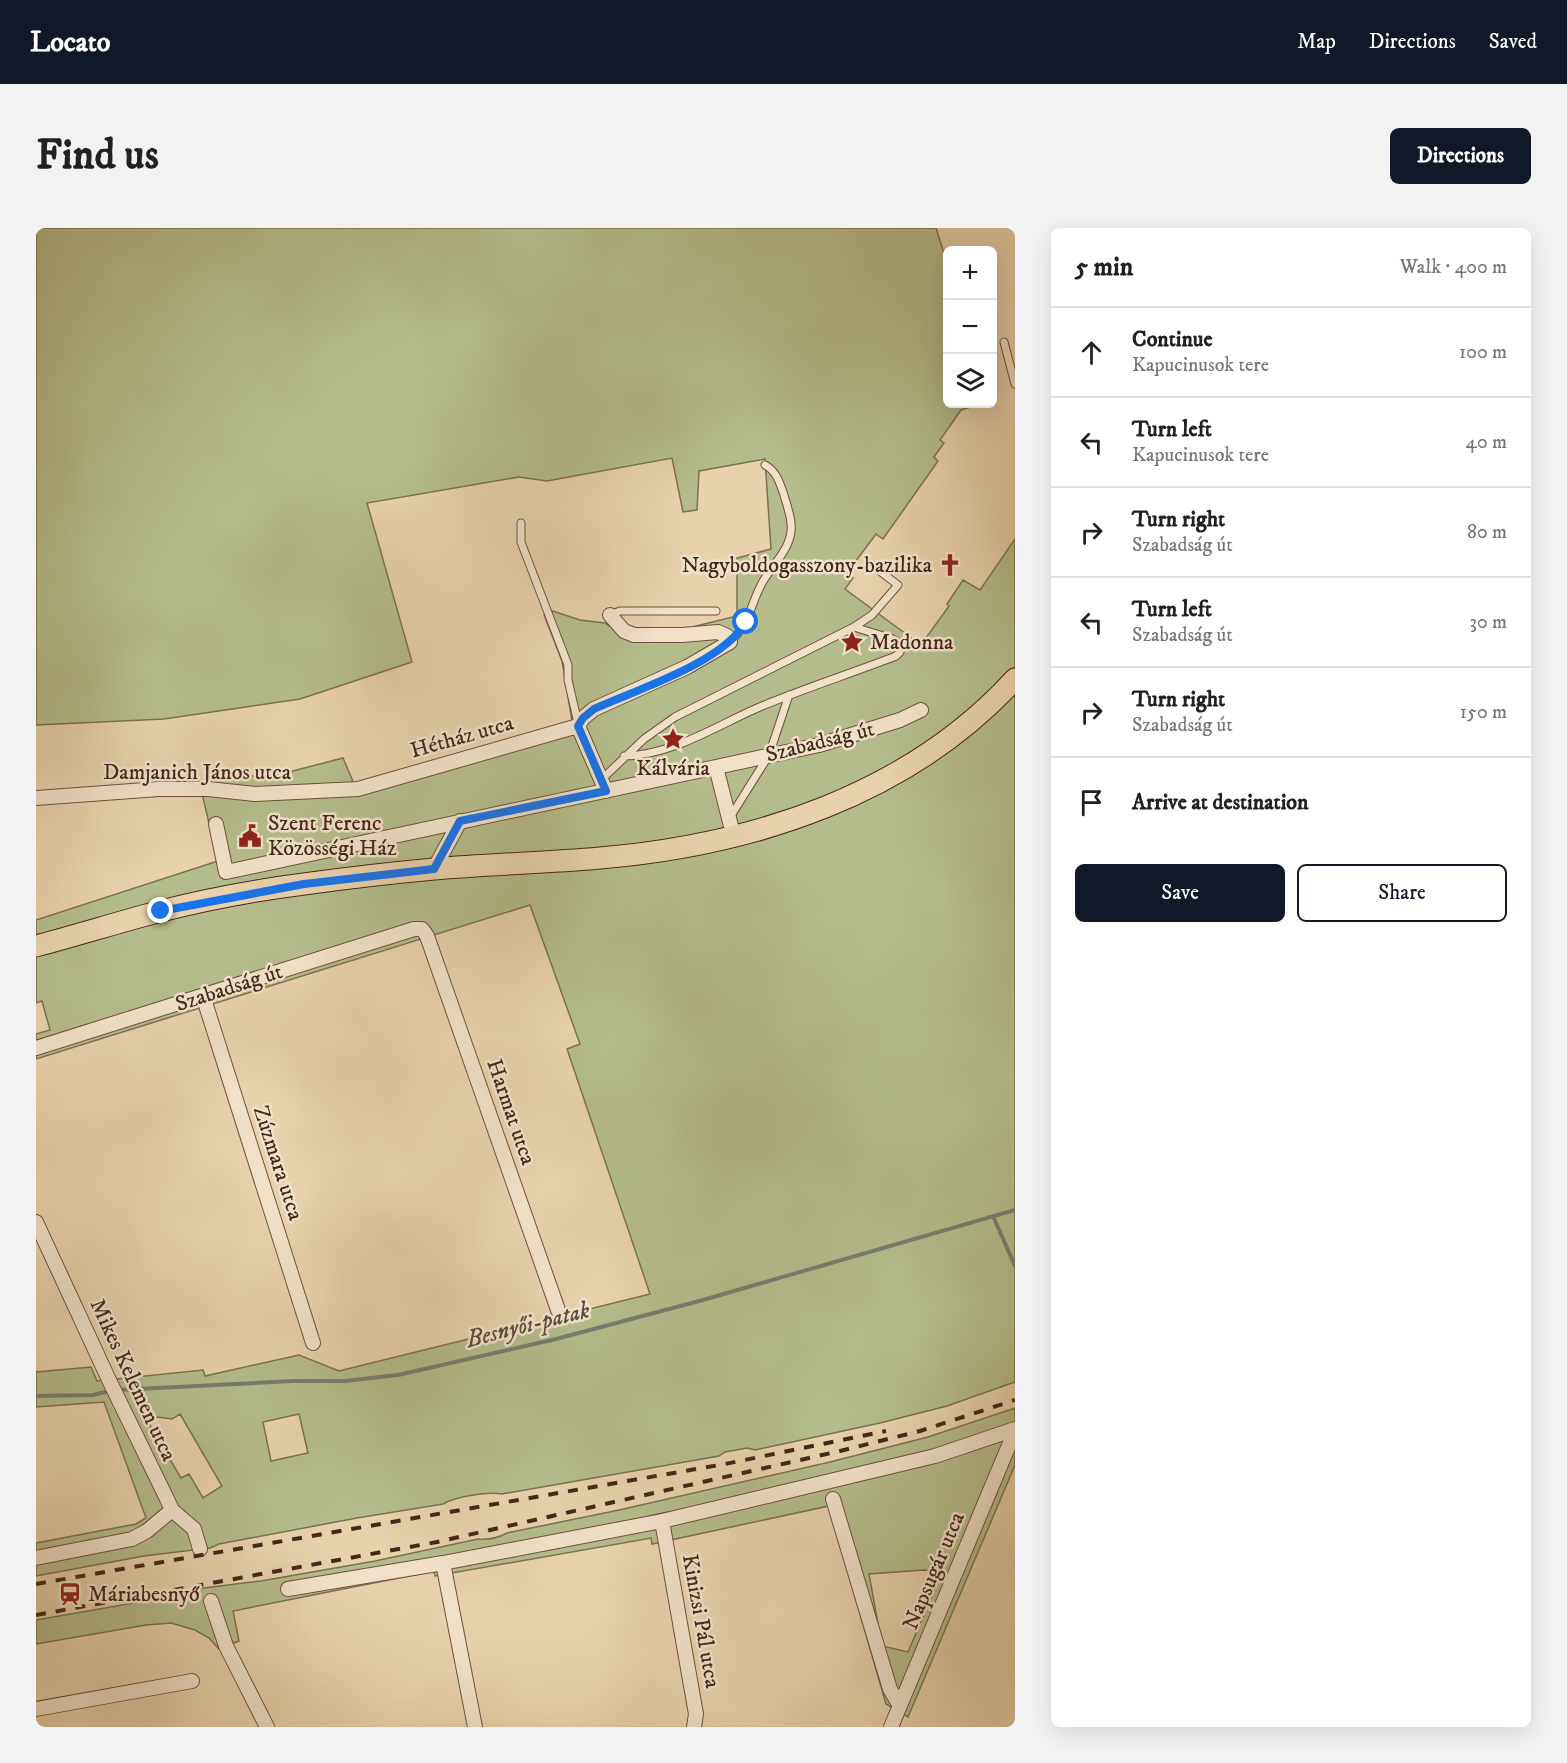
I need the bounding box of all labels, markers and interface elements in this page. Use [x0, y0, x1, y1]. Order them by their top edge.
text: Locato [30, 25, 110, 60]
text: Map [1297, 29, 1336, 55]
text: Directions [1369, 29, 1456, 55]
text: Saved [1489, 29, 1537, 55]
button: Directions [1390, 128, 1531, 184]
text: Find us [36, 130, 159, 182]
map controls [943, 246, 997, 408]
button: + [943, 246, 997, 300]
text: 5 min [1075, 251, 1133, 284]
text: Walk · 400 m [1400, 255, 1507, 280]
button: − [943, 300, 997, 354]
text: Continue [1132, 326, 1213, 353]
icon: ahead [1075, 336, 1108, 369]
text: 100 m [1459, 340, 1507, 365]
text: Kapucinusok tere [1132, 353, 1269, 378]
button: layers [943, 354, 997, 408]
text: Turn left [1132, 416, 1212, 443]
icon: left [1075, 426, 1108, 459]
text: 40 m [1465, 430, 1507, 455]
text: Kapucinusok tere [1132, 443, 1269, 468]
text: Turn right [1132, 506, 1225, 533]
icon: right [1075, 516, 1108, 549]
text: 80 m [1467, 520, 1507, 545]
text: Szabadság út [1132, 533, 1233, 558]
place label: Nagyboldogasszony-bazilika [681, 552, 933, 579]
church icon: Nagyboldogasszony-bazilika [937, 552, 963, 578]
text: Turn left [1132, 596, 1212, 623]
icon: left [1075, 606, 1108, 639]
route start [732, 608, 758, 634]
text: 30 m [1469, 610, 1507, 635]
text: Szabadság út [1132, 623, 1233, 648]
place icon: Madonna [839, 629, 865, 655]
place label: Madonna [870, 629, 954, 656]
text: Turn right [1132, 686, 1225, 713]
icon: right [1075, 696, 1108, 729]
text: 150 m [1460, 700, 1507, 725]
street label: Hétház utca [407, 709, 517, 765]
text: Szabadság út [1132, 713, 1233, 738]
street label: Szabadság út [763, 716, 877, 768]
place icon: Kálvária [660, 726, 686, 752]
place label: Kálvária [636, 755, 710, 782]
street label: Damjanich János utca [103, 759, 292, 786]
icon: arrive [1075, 786, 1108, 819]
text: Arrive at destination [1132, 789, 1309, 816]
place label: Szent Ferenc Közösségi Ház [268, 810, 397, 862]
public building icon: Szent Ferenc Közösségi Ház [237, 823, 263, 849]
button: Save [1075, 864, 1285, 922]
button: Share [1297, 864, 1507, 922]
route end [147, 897, 173, 923]
street label: Szabadság út [172, 958, 286, 1018]
street label: Harmat utca [480, 1056, 542, 1169]
street label: Zúzmara utca [247, 1102, 309, 1224]
street label: Mikes Kelemen utca [84, 1295, 183, 1466]
water label: Besnyői-patak [462, 1295, 593, 1355]
street label: Napsugár utca [897, 1507, 971, 1634]
street label: Kinizsi Pál utca [676, 1552, 726, 1691]
station icon: Máriabesnyő [57, 1581, 83, 1607]
place label: Máriabesnyő [88, 1581, 200, 1608]

